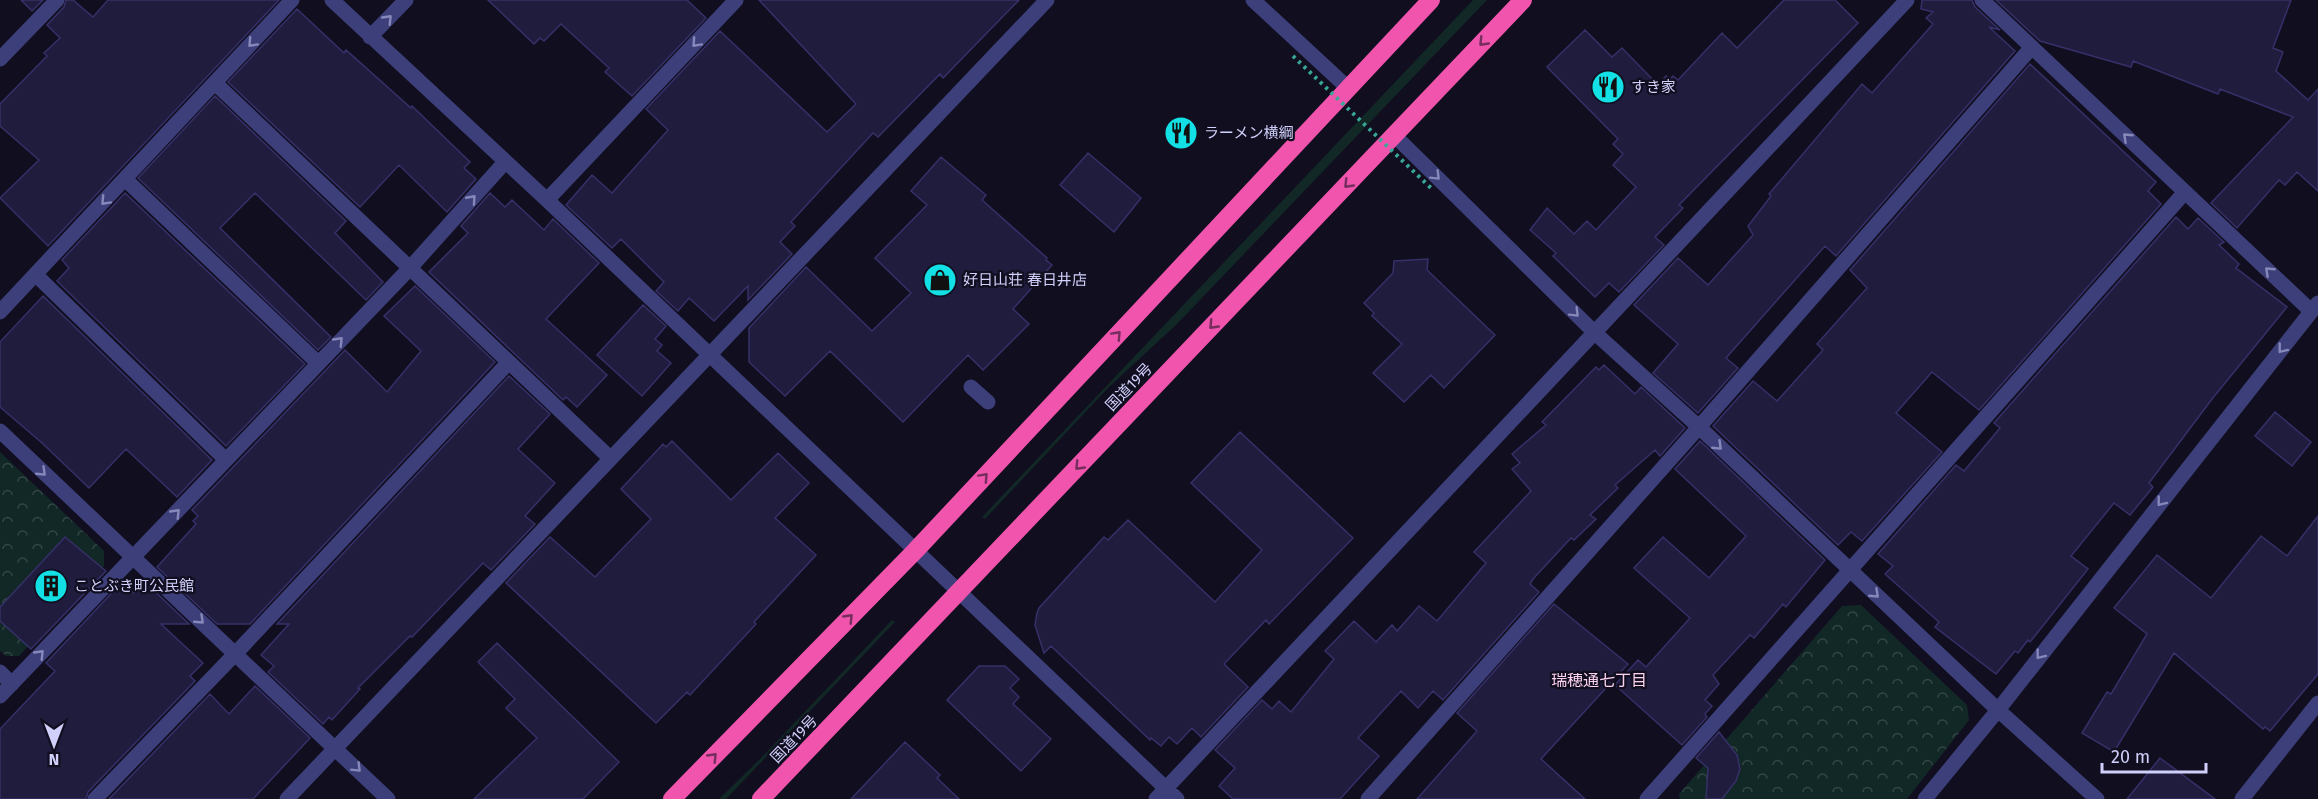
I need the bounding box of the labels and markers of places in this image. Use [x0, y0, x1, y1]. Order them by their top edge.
restaurant icon: すき家 [1590, 69, 1626, 105]
place label: すき家 [1631, 78, 1676, 96]
restaurant icon: ラーメン横綱 [1163, 115, 1199, 151]
place label: ラーメン横綱 [1204, 124, 1293, 142]
shop icon: 好日山荘 春日井店 [922, 262, 958, 298]
place label: 好日山荘 春日井店 [963, 271, 1087, 289]
building icon: ことぶき町公民館 [33, 568, 69, 604]
place label: ことぶき町公民館 [74, 577, 194, 595]

